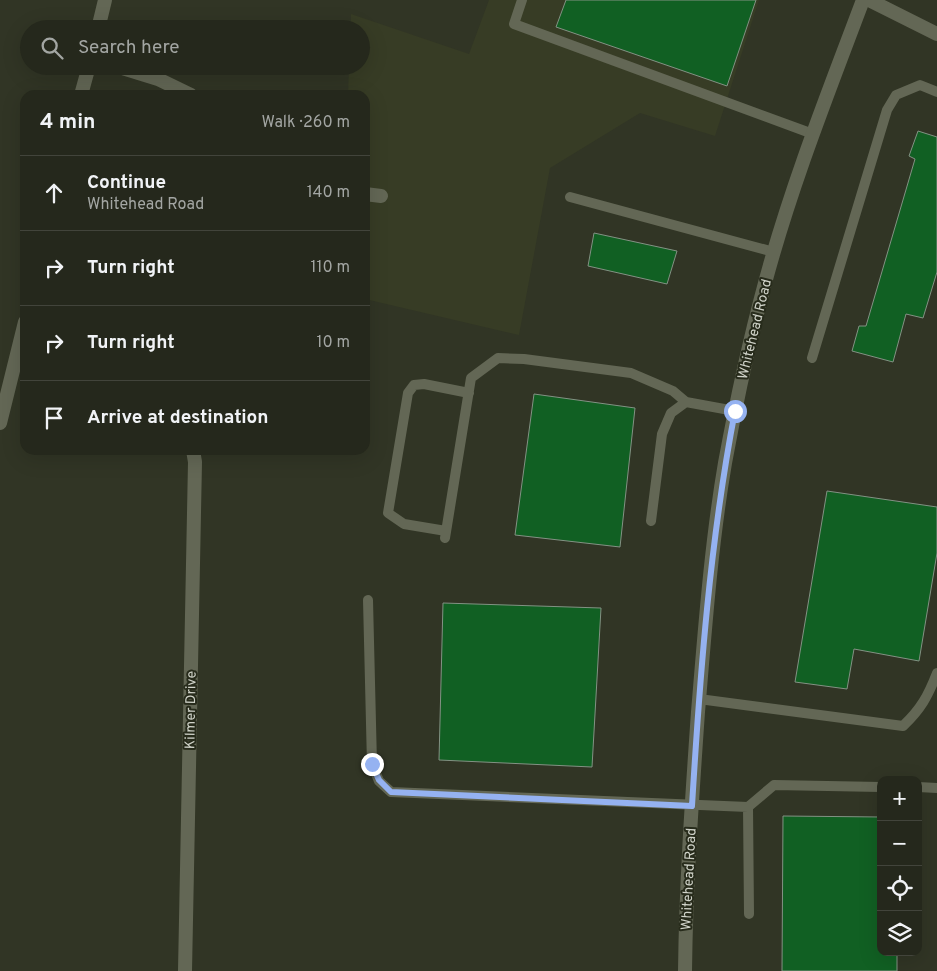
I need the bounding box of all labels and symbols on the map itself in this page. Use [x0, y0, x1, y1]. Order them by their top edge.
street label: Whitehead Road [735, 278, 776, 381]
route start [724, 400, 747, 423]
street label: Kilmer Drive [182, 671, 201, 749]
route end [361, 753, 384, 776]
street label: Whitehead Road [678, 827, 701, 931]

